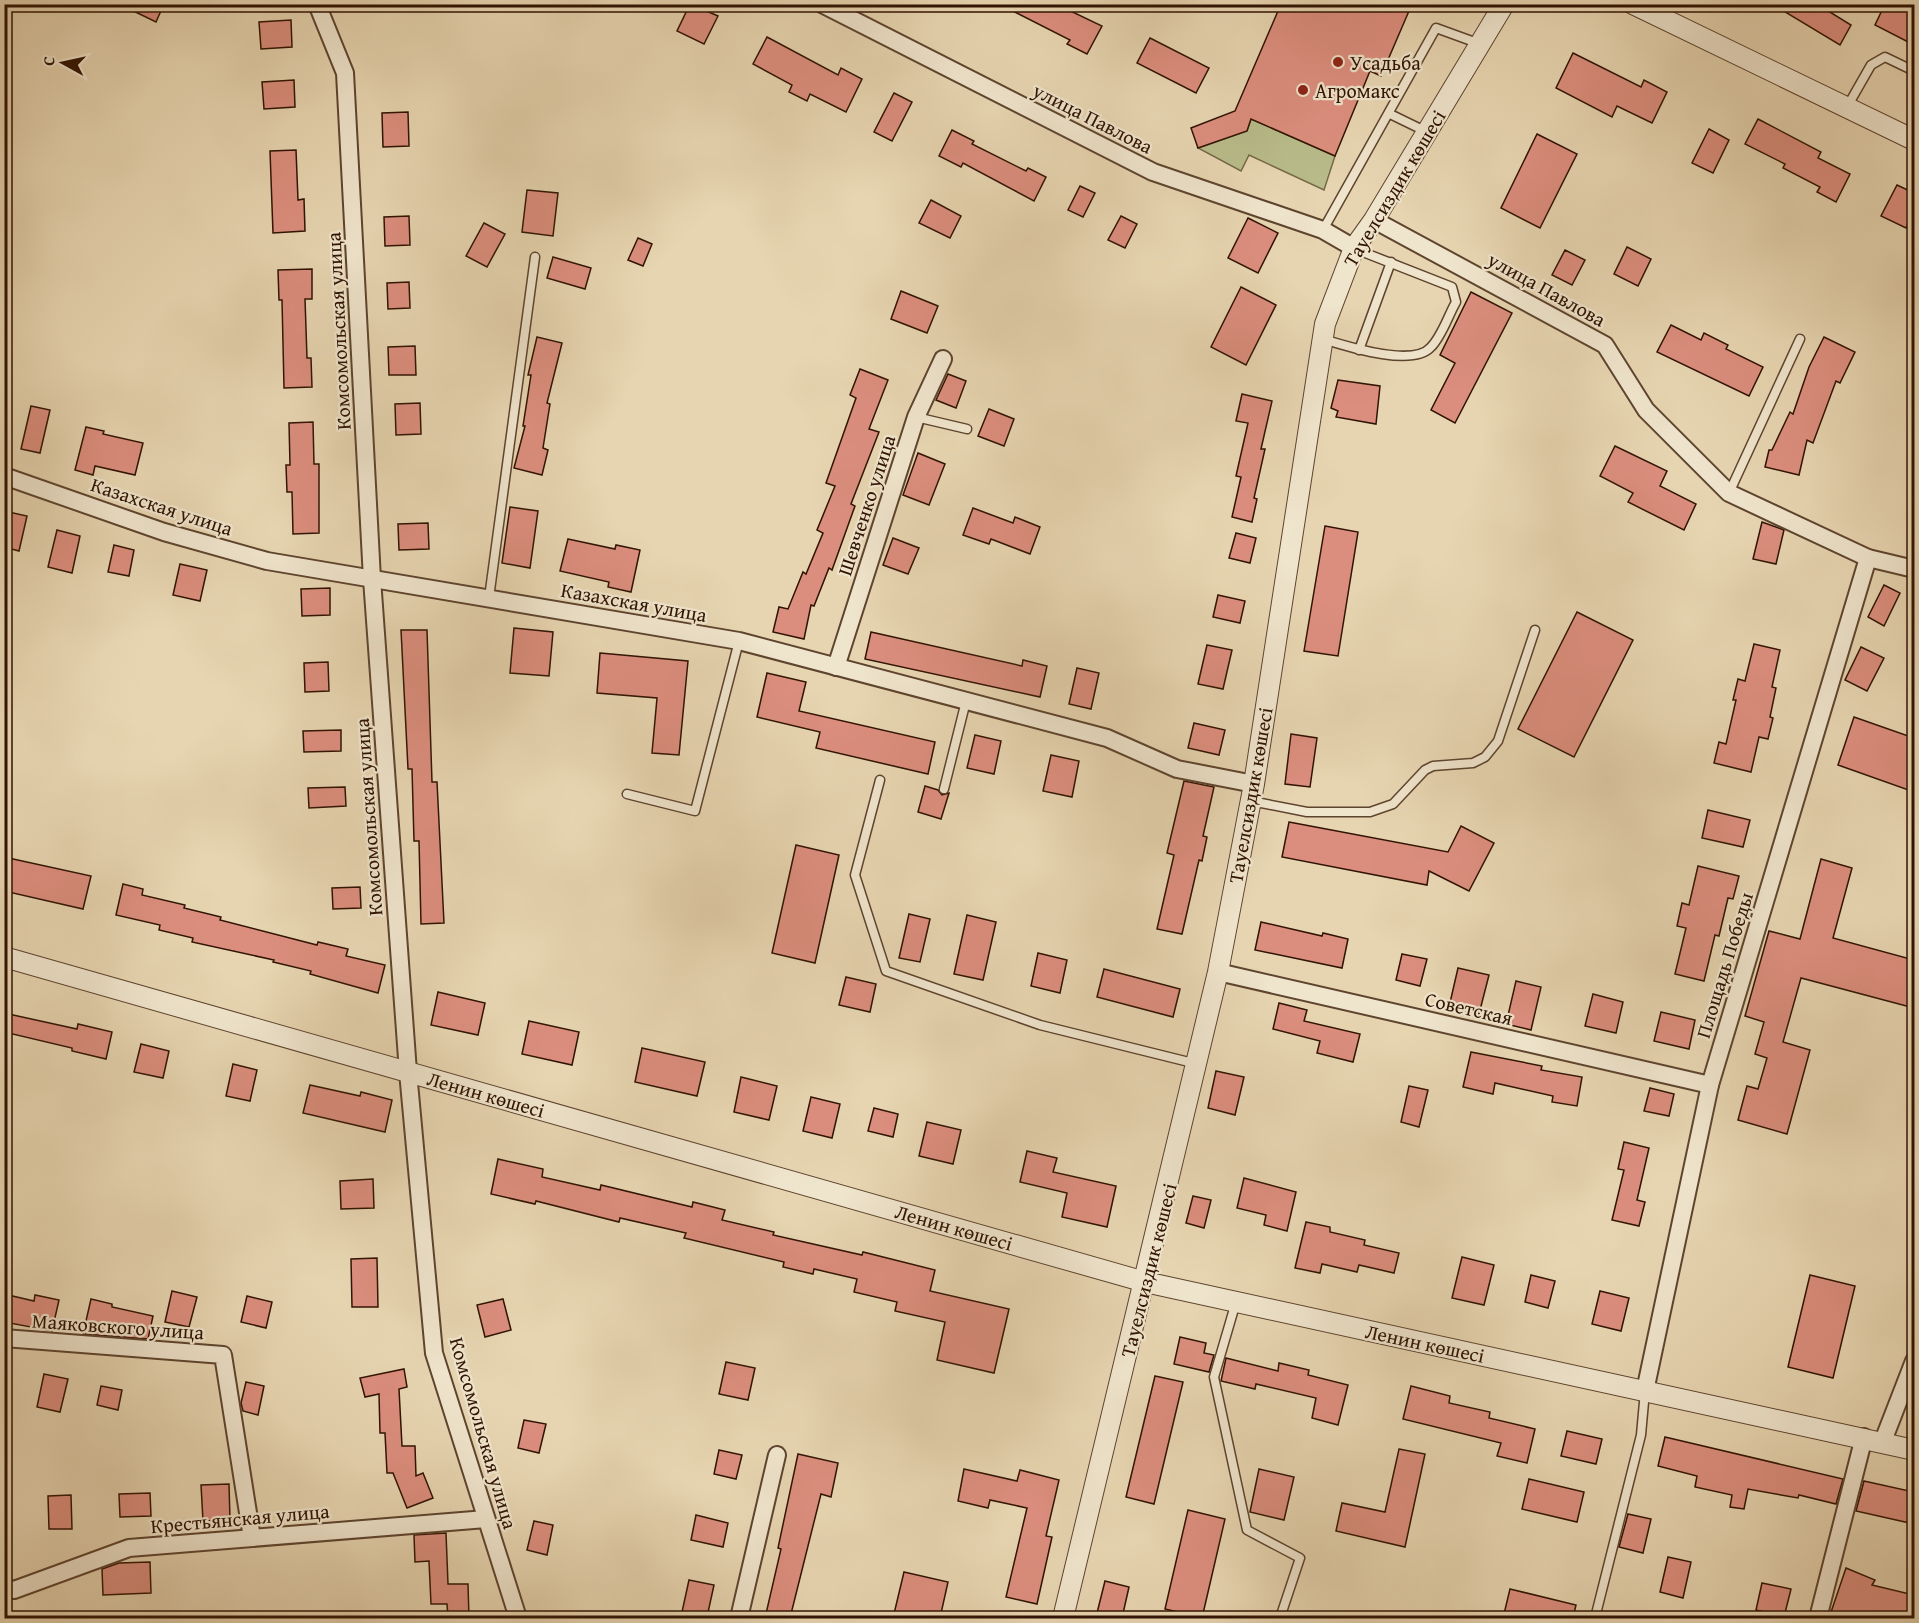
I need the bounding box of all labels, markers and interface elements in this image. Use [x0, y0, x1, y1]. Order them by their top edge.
north arrow [33, 33, 93, 93]
place label: Усадьба [1350, 48, 1421, 77]
text: С [36, 55, 61, 67]
marker: Усадьба [1331, 55, 1345, 69]
street label: улица Павлова [1027, 75, 1158, 161]
place label: Агромакс [1315, 76, 1400, 105]
marker: Агромакс [1296, 83, 1310, 97]
street label: Тауелсиздик көшесі [1336, 104, 1452, 272]
street label: Комсомольская улица [318, 231, 358, 431]
street label: улица Павлова [1482, 244, 1612, 334]
street label: Шевченко улица [830, 430, 903, 579]
street label: Казахская улица [87, 469, 237, 543]
street label: Казахская улица [559, 575, 710, 629]
street label: Тауелсиздик көшесі [1220, 704, 1280, 885]
street label: Комсомольская улица [347, 717, 389, 917]
street label: Площадь Победы [1688, 888, 1760, 1042]
street label: Советская [1422, 984, 1516, 1032]
street label: Ленин көшесі [424, 1063, 549, 1125]
street label: Тауелсиздик көшесі [1112, 1180, 1184, 1360]
street label: Ленин көшесі [892, 1196, 1017, 1258]
street label: Маяковского улица [31, 1306, 205, 1347]
street label: Ленин көшесі [1363, 1316, 1488, 1370]
street label: Комсомольская улица [443, 1334, 525, 1533]
street label: Крестьянская улица [149, 1496, 331, 1540]

